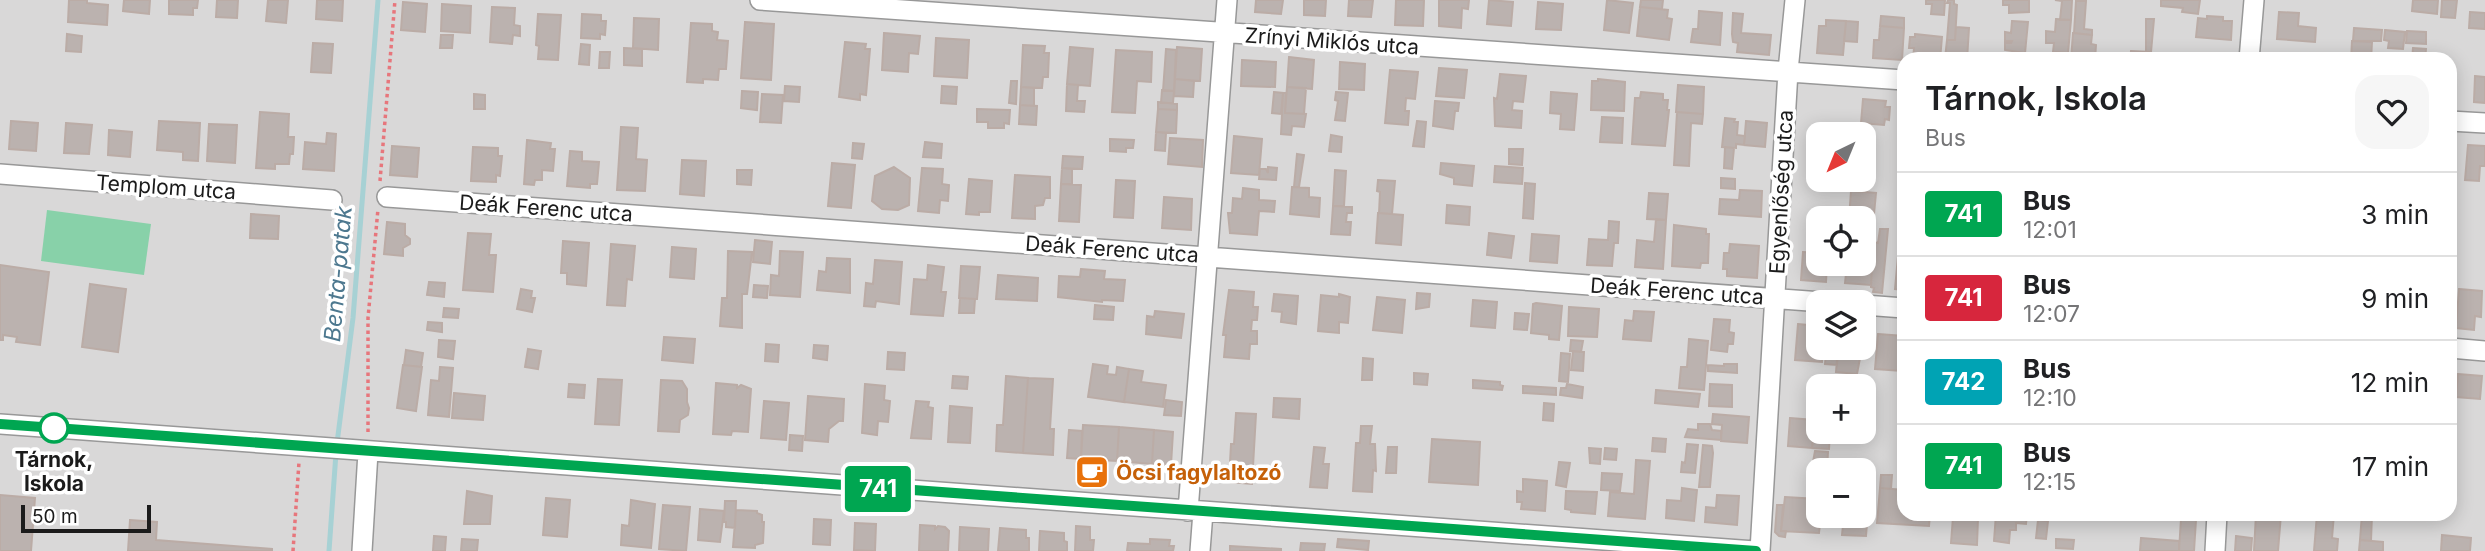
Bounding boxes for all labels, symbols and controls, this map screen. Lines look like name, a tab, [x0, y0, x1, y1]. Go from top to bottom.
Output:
street label: Zrínyi Miklós utca	[1244, 22, 1420, 60]
button: heart	[2355, 75, 2429, 149]
text: Tárnok, Iskola	[1925, 78, 2147, 118]
street label: Egyenlőség utca	[1764, 109, 1798, 275]
north arrow	[1806, 122, 1876, 192]
map controls	[1806, 122, 1876, 528]
text: Bus	[1925, 124, 1966, 152]
street label: Templom utca	[95, 170, 237, 204]
text: Bus	[2023, 185, 2071, 216]
street label: Deák Ferenc utca	[458, 189, 634, 227]
text: 741	[1944, 199, 1983, 228]
text: 3 min	[2361, 199, 2429, 230]
water label: Benta-patak	[318, 205, 358, 343]
button: locate	[1806, 206, 1876, 276]
text: 12:01	[2023, 216, 2077, 244]
street label: Deák Ferenc utca	[1024, 230, 1200, 268]
text: Bus	[2023, 269, 2071, 300]
street label: Deák Ferenc utca	[1589, 272, 1765, 310]
text: 741	[1944, 283, 1983, 312]
text: 9 min	[2361, 283, 2429, 314]
button: layers	[1806, 290, 1876, 360]
text: 12:07	[2023, 300, 2080, 328]
text: Bus	[2023, 353, 2071, 384]
text: 742	[1942, 367, 1985, 396]
text: 12 min	[2351, 367, 2429, 398]
button: +	[1806, 374, 1876, 444]
text: 12:10	[2023, 384, 2077, 412]
marker: Tárnok, Iskola	[39, 413, 69, 443]
text: Bus	[2023, 437, 2071, 468]
place label: Tárnok, Iskola	[15, 447, 93, 496]
text: 741	[1944, 451, 1983, 480]
text: 17 min	[2352, 451, 2429, 482]
cafe icon: Öcsi fagylaltozó	[1073, 453, 1111, 491]
button: −	[1806, 458, 1876, 528]
place label: Öcsi fagylaltozó	[1116, 460, 1281, 485]
line badge: 741	[838, 466, 918, 512]
text: 12:15	[2023, 468, 2076, 496]
text: 741	[859, 474, 897, 503]
scale bar	[21, 502, 150, 534]
text: 50 m	[32, 505, 78, 528]

